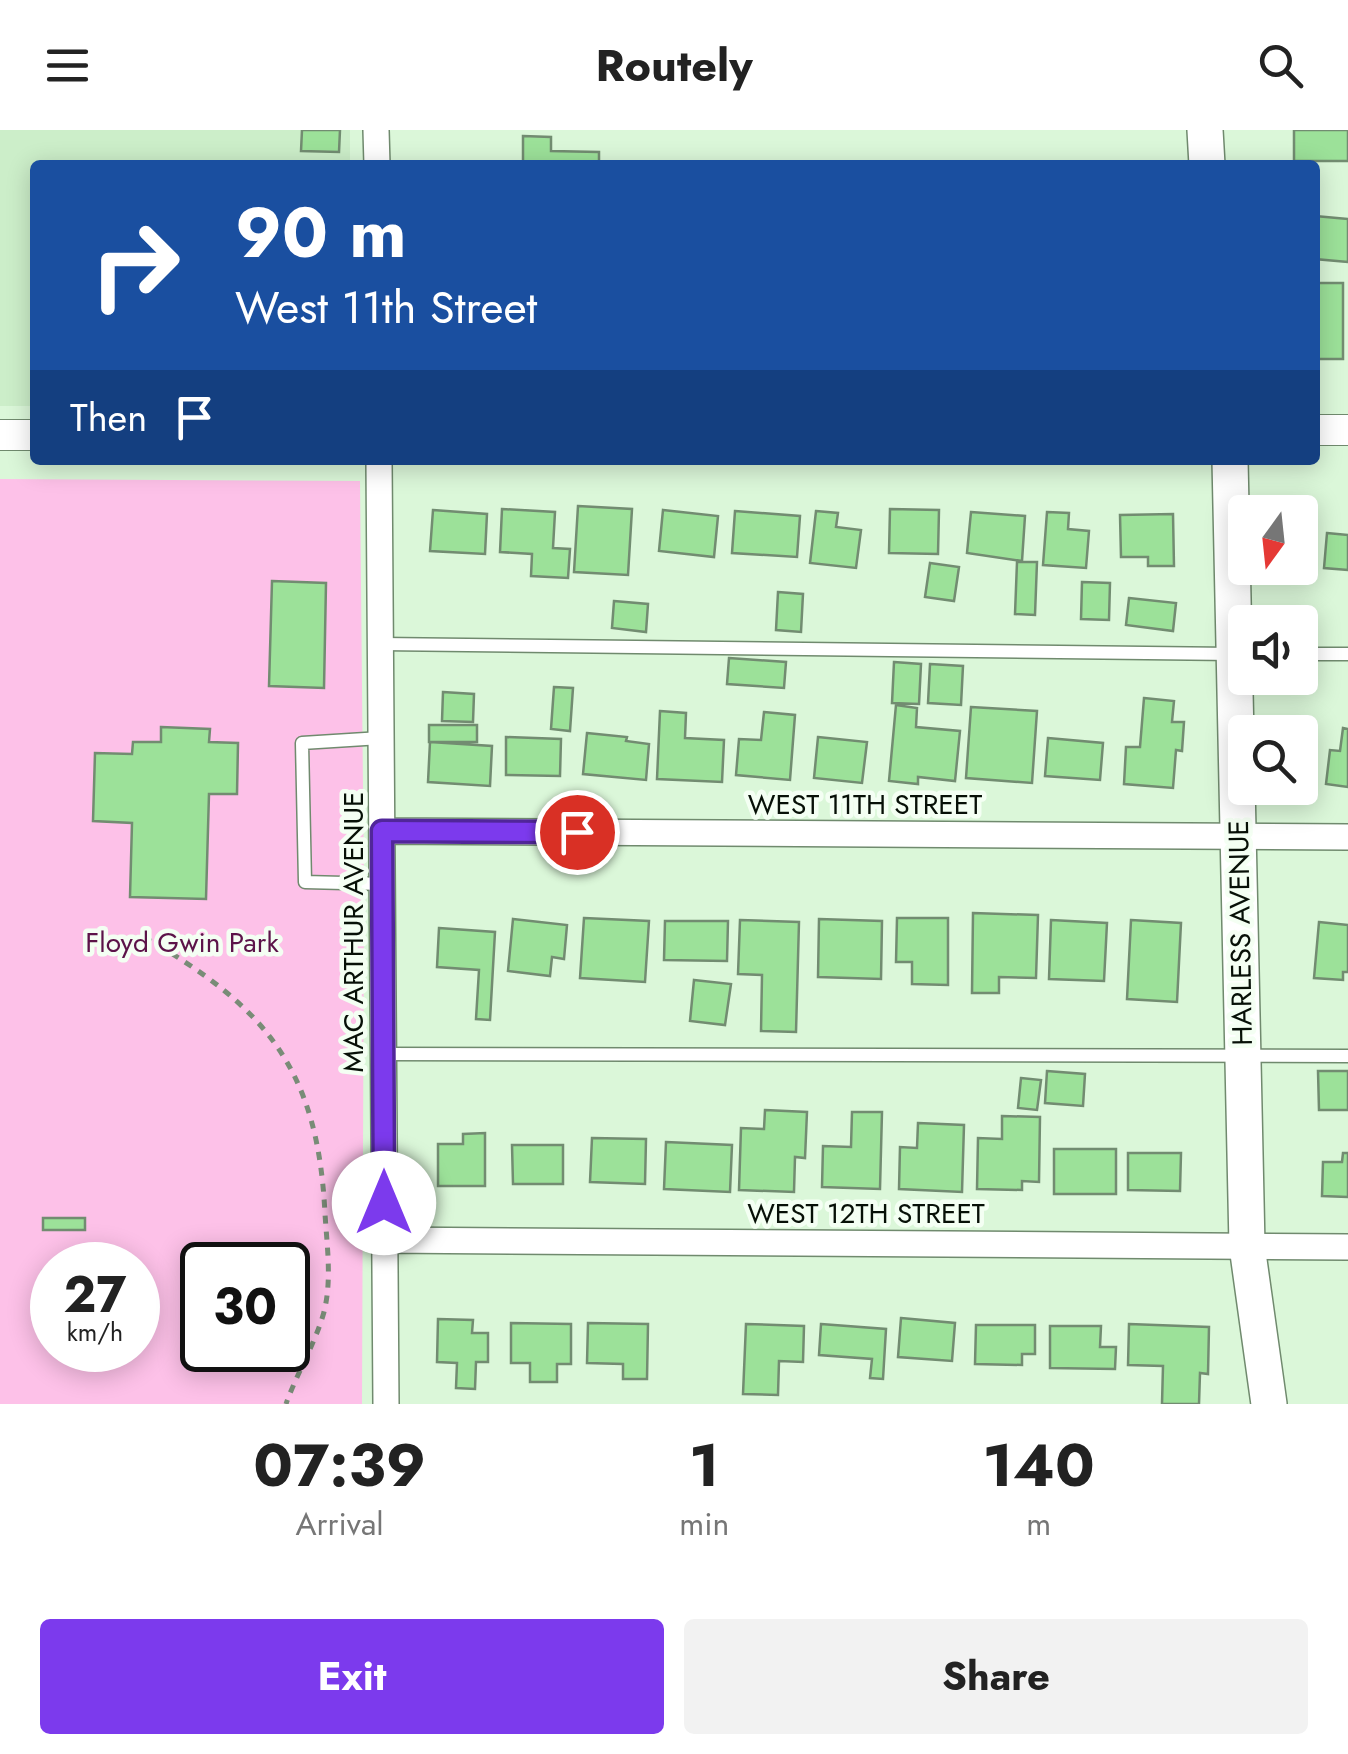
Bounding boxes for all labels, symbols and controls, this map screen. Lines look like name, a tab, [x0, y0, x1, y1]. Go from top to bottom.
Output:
text: Routely	[595, 33, 753, 98]
icon: menu	[40, 38, 95, 93]
icon: search	[1253, 38, 1308, 93]
text: 90 m	[235, 182, 407, 283]
icon: right	[70, 200, 200, 330]
text: West 11th Street	[235, 275, 537, 340]
text: Then	[70, 390, 147, 445]
icon: arrive	[167, 390, 222, 445]
north arrow	[1228, 495, 1318, 585]
map controls	[1228, 495, 1318, 805]
button: sound	[1228, 605, 1318, 695]
button: search	[1228, 715, 1318, 805]
street label: WEST 11TH STREET	[748, 784, 982, 825]
pin	[535, 790, 620, 875]
street label: MAC ARTHUR AVENUE	[333, 792, 374, 1072]
icon: arrive	[550, 805, 605, 860]
street label: HARLESS AVENUE	[1218, 820, 1263, 1046]
park label: Floyd Gwin Park	[85, 922, 279, 963]
position arrow	[332, 1151, 436, 1255]
street label: WEST 12TH STREET	[747, 1193, 985, 1234]
speed limit sign: 30	[180, 1242, 310, 1372]
text: 27	[64, 1258, 126, 1331]
text: km/h	[67, 1314, 123, 1350]
text: 07:39	[253, 1422, 426, 1509]
text: 1	[689, 1422, 720, 1509]
text: 140	[983, 1422, 1095, 1509]
text: Arrival	[295, 1501, 384, 1547]
text: min	[679, 1501, 729, 1547]
text: m	[1026, 1501, 1051, 1547]
button: Exit	[40, 1619, 664, 1734]
button: Share	[684, 1619, 1308, 1734]

